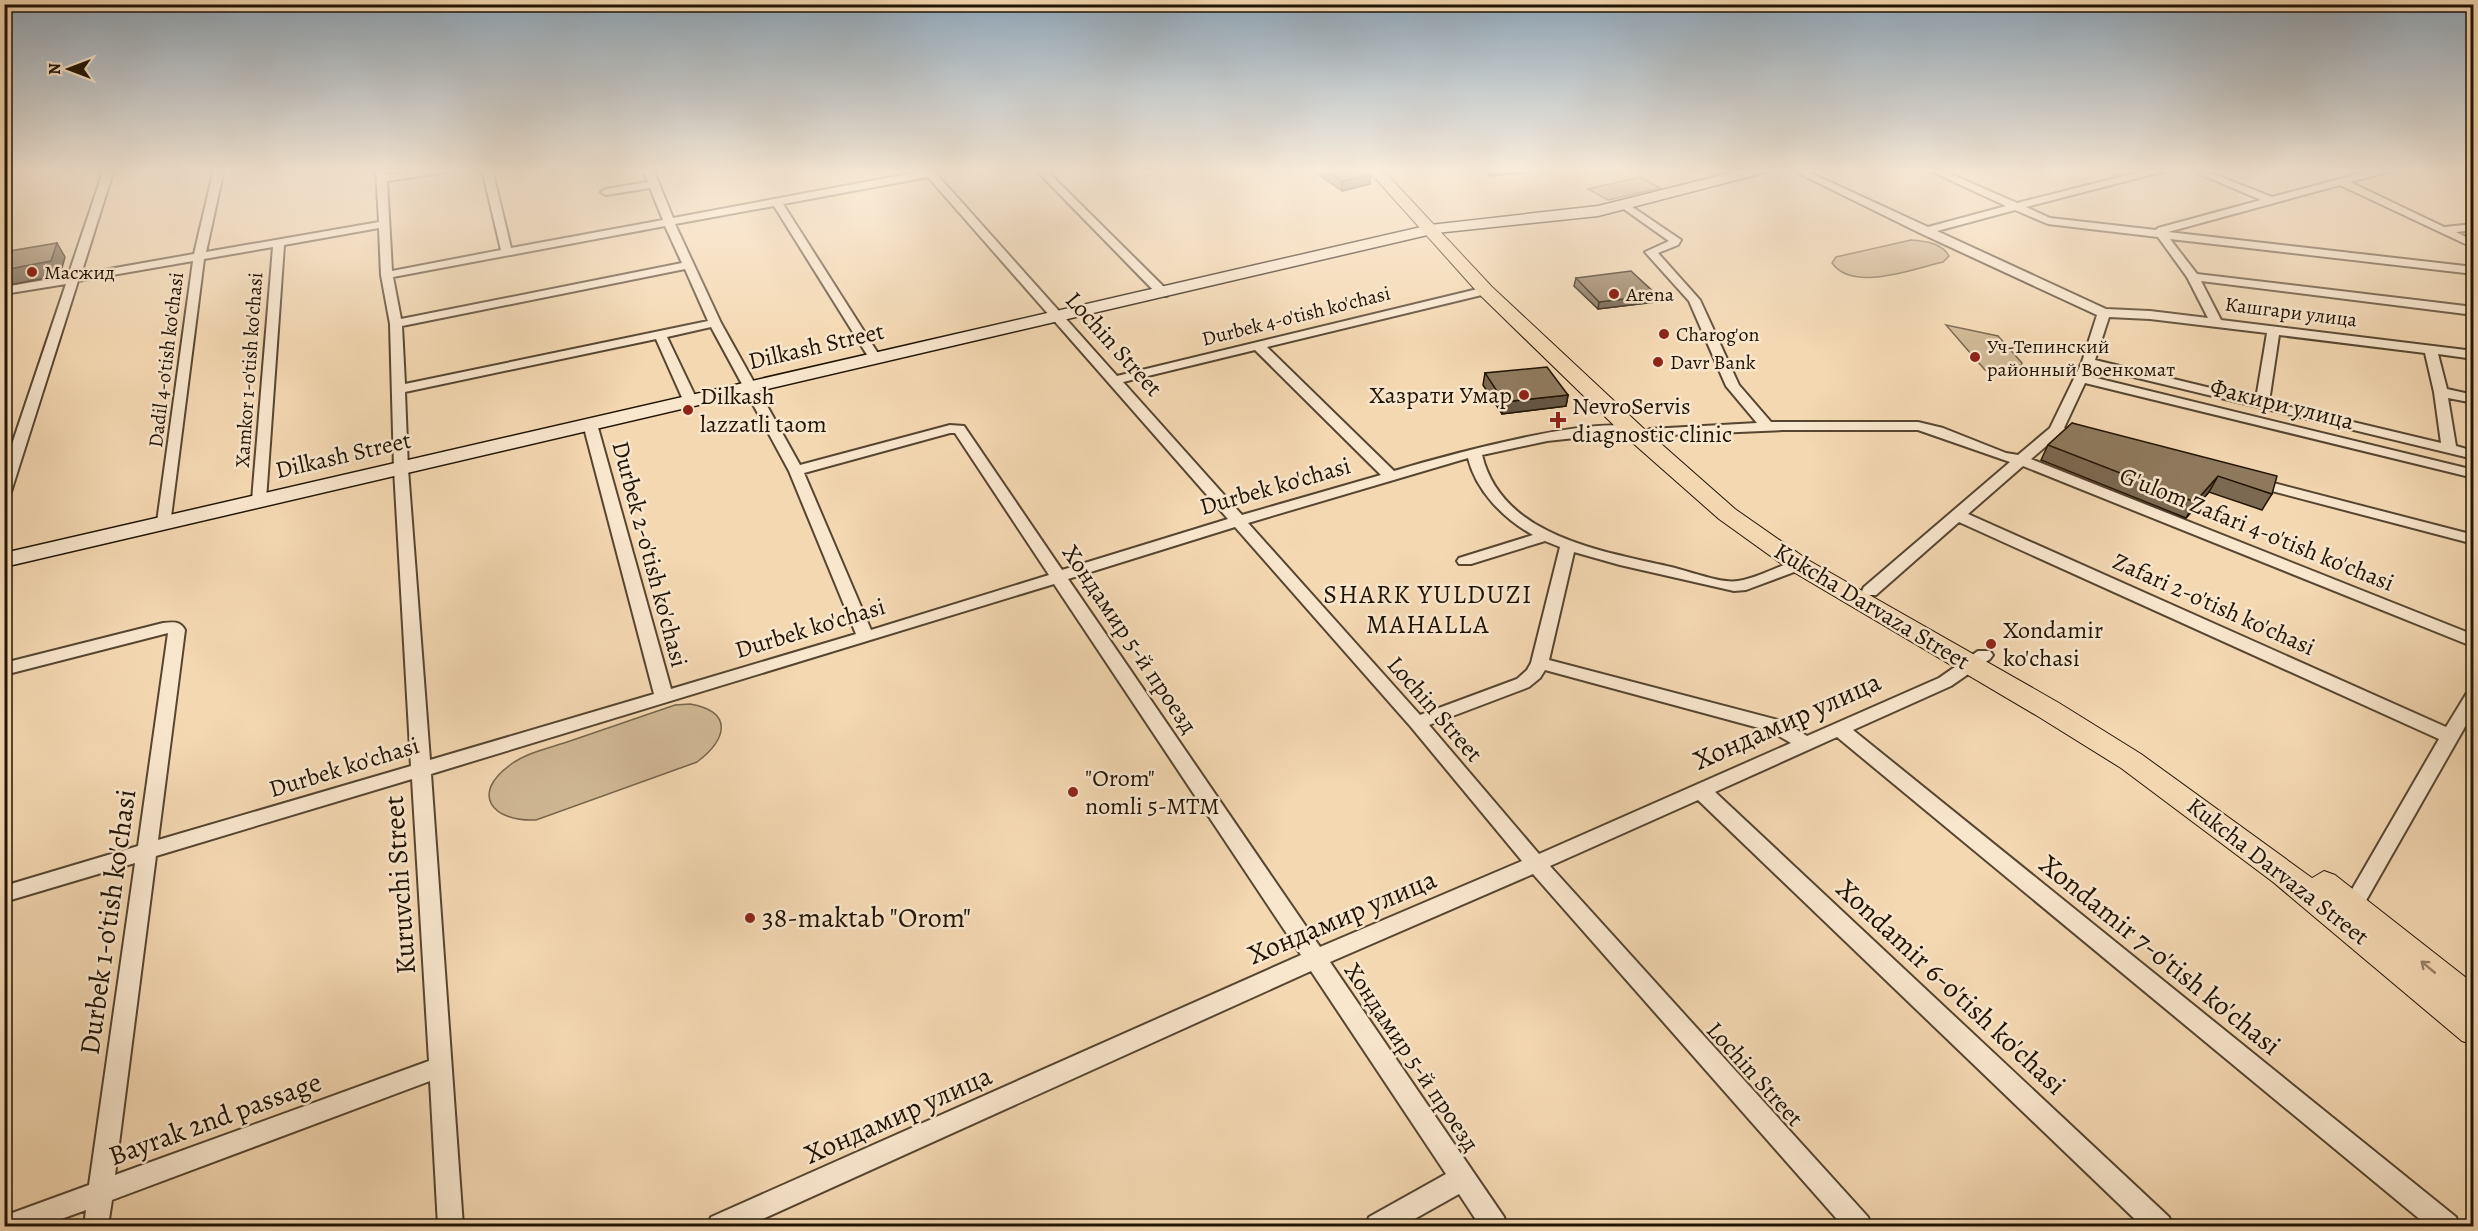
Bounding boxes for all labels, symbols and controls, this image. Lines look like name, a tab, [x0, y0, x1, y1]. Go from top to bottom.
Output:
north arrow	[39, 39, 99, 99]
text: N	[44, 63, 66, 75]
place label: Масжид	[44, 259, 115, 286]
marker: Масжид	[25, 265, 39, 279]
street label: Dadil 4-o'tish ko'chasi	[142, 271, 190, 449]
street label: Xamkor 1-o'tish ko'chasi	[229, 271, 269, 469]
street label: Durbek 4-o'tish ko'chasi	[1199, 280, 1393, 352]
place label: Arena	[1625, 281, 1675, 308]
street label: Lochin Street	[1058, 285, 1170, 403]
marker: Arena	[1607, 287, 1621, 301]
street label: Кашгари улица	[2223, 290, 2359, 334]
street label: Dilkash Street	[745, 315, 887, 377]
place label: Charog'on	[1676, 321, 1759, 348]
marker: Charog'on	[1657, 327, 1671, 341]
place label: Уч-Тепинский районный Военкомат	[1987, 333, 2175, 383]
place label: Davr Bank	[1670, 349, 1756, 376]
marker: Уч-Тепинский районный Военкомат	[1968, 350, 1982, 364]
marker: Davr Bank	[1651, 355, 1665, 369]
street label: Факири улица	[2207, 371, 2357, 437]
place label: Хазрати Умар	[1369, 379, 1512, 411]
place label: Dilkash lazzatli taom	[700, 380, 827, 440]
marker: Хазрати Умар	[1517, 388, 1531, 402]
place label: NevroServis diagnostic clinic	[1572, 390, 1732, 450]
marker: Dilkash lazzatli taom	[681, 403, 695, 417]
marker: NevroServis diagnostic clinic	[1549, 411, 1567, 429]
street label: Dilkash Street	[272, 424, 414, 486]
street label: Durbek 2-o'tish ko'chasi	[604, 438, 696, 670]
street label: Durbek ko'chasi	[1196, 449, 1354, 523]
street label: G'ulom Zafari 4-o'tish ko'chasi	[2115, 459, 2399, 599]
street label: Kukcha Darvaza Street	[1768, 535, 1976, 677]
street label: Хондамир 5-й проезд	[1055, 538, 1205, 740]
street label: Zafari 2-o'tish ko'chasi	[2108, 545, 2320, 663]
district label: SHARK YULDUZI MAHALLA	[1323, 577, 1533, 642]
street label: Durbek ko'chasi	[731, 590, 889, 666]
place label: Xondamir ko'chasi	[2003, 614, 2103, 674]
marker: Xondamir ko'chasi	[1984, 637, 1998, 651]
street label: Lochin Street	[1380, 649, 1490, 769]
street label: Хондамир улица	[1687, 663, 1887, 779]
street label: Durbek ko'chasi	[265, 729, 423, 805]
place label: "Orom" nomli 5-MTM	[1085, 762, 1220, 822]
marker: "Orom" nomli 5-MTM	[1066, 785, 1080, 799]
street label: Durbek 1-o'tish ko'chasi	[71, 787, 145, 1057]
street label: Kukcha Darvaza Street	[2180, 790, 2376, 952]
street label: Kuruvchi Street	[375, 794, 425, 976]
street label: Xondamir 7-o'tish ko'chasi	[2031, 846, 2289, 1064]
street label: Хондамир улица	[1242, 860, 1442, 974]
street label: Xondamir 6-o'tish ko'chasi	[1828, 870, 2074, 1104]
place label: 38-maktab "Orom"	[762, 899, 971, 937]
marker: 38-maktab "Orom"	[743, 911, 757, 925]
street label: Хондамир 5-й проезд	[1337, 956, 1487, 1158]
one-way arrow	[2421, 961, 2437, 974]
street label: Lochin Street	[1699, 1015, 1811, 1133]
street label: Хондамир улица	[798, 1057, 998, 1173]
street label: Bayrak 2nd passage	[103, 1063, 327, 1175]

